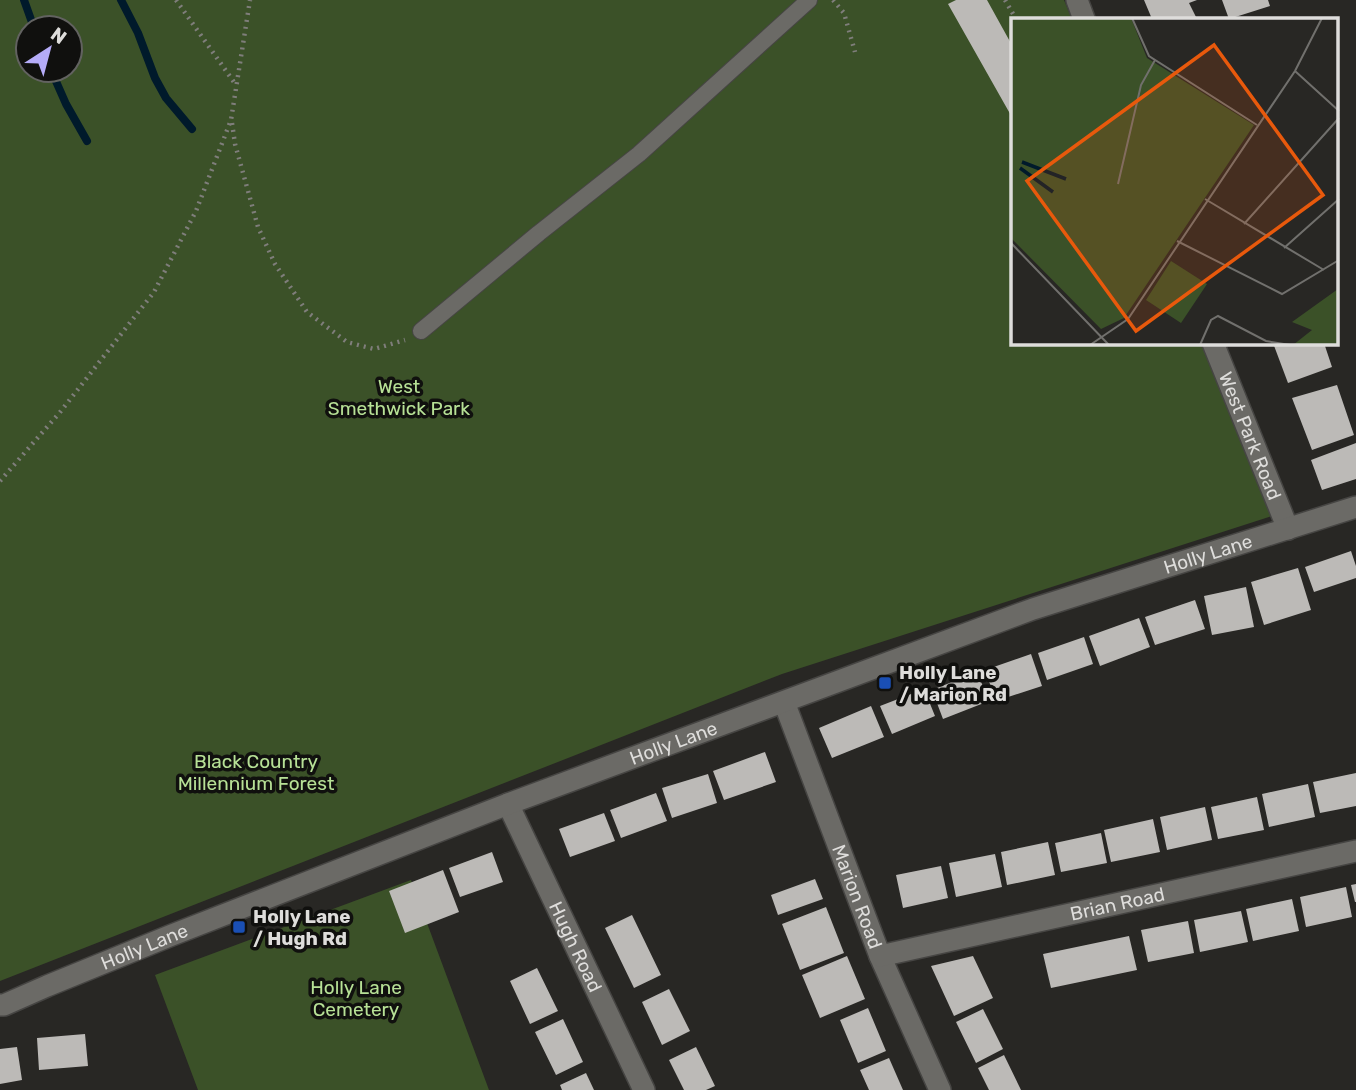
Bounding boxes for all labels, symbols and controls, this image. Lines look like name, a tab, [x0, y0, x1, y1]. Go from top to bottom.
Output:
north arrow	[14, 14, 84, 84]
inset map	[1011, 18, 1338, 345]
text: N	[46, 22, 71, 49]
street label: West Park Road	[1214, 368, 1286, 503]
park label: West Smethwick Park	[328, 375, 470, 420]
street label: Holly Lane	[1161, 529, 1255, 579]
place label: Holly Lane / Marion Rd	[899, 661, 1007, 706]
marker: Holly Lane / Marion Rd	[877, 675, 893, 691]
street label: Holly Lane	[626, 716, 720, 770]
park label: Black Country Millennium Forest	[178, 750, 335, 795]
street label: Marion Road	[827, 841, 887, 952]
street label: Brian Road	[1068, 883, 1167, 926]
street label: Hugh Road	[544, 898, 607, 996]
place label: Holly Lane / Hugh Rd	[253, 905, 351, 950]
street label: Holly Lane	[98, 919, 191, 975]
marker: Holly Lane / Hugh Rd	[231, 919, 247, 935]
park label: Holly Lane Cemetery	[310, 976, 402, 1021]

